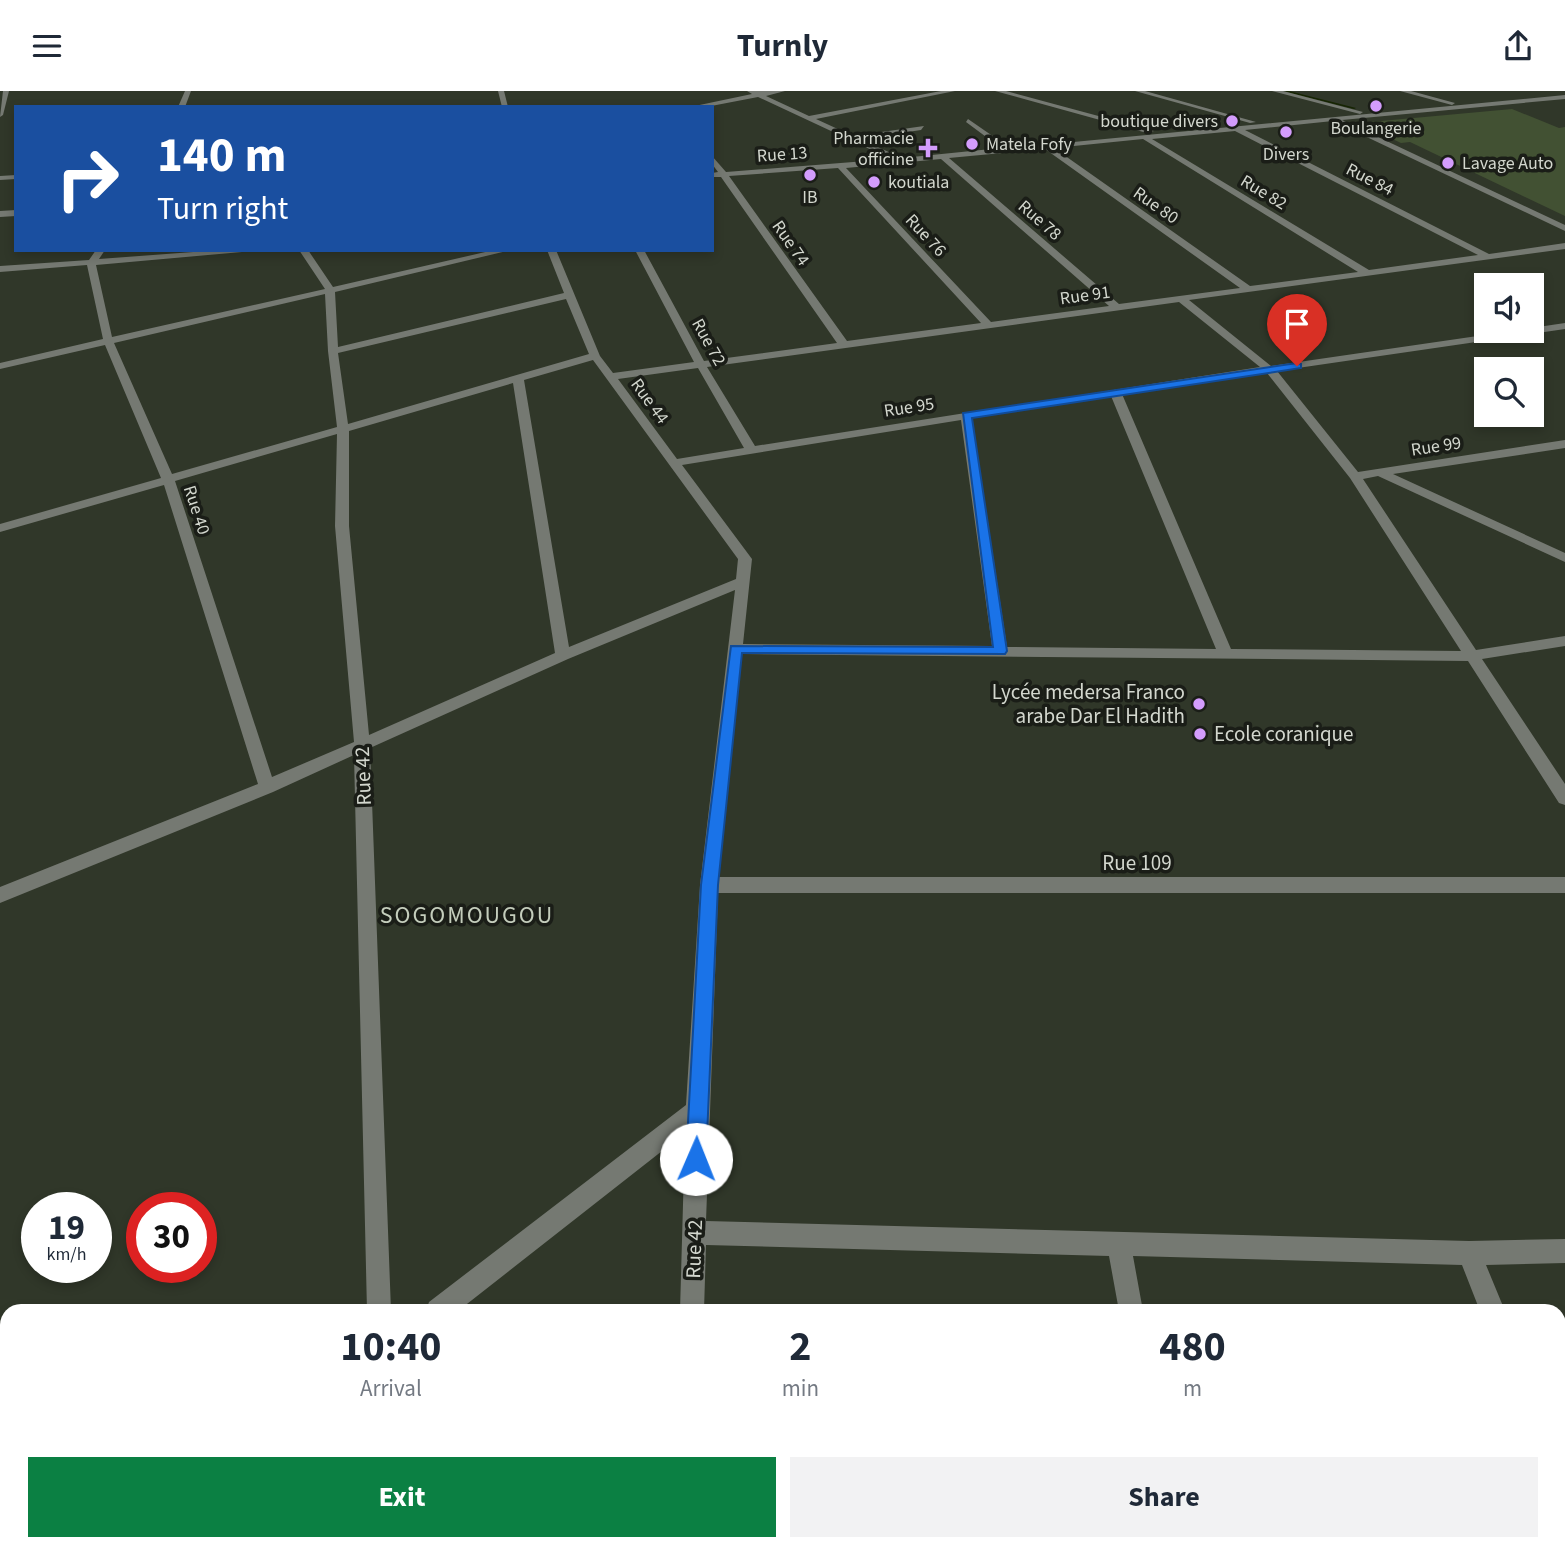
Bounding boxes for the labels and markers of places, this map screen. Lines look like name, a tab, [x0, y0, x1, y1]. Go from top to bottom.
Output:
marker: Boulangerie	[1368, 98, 1384, 114]
place label: boutique divers	[1100, 109, 1218, 134]
marker: boutique divers	[1224, 113, 1240, 129]
place label: Boulangerie	[1331, 116, 1422, 141]
marker: Divers	[1278, 124, 1294, 140]
place label: Pharmacie officine	[833, 126, 914, 172]
place label: Matela Fofy	[986, 132, 1073, 157]
marker: Matela Fofy	[964, 136, 980, 152]
marker: Pharmacie officine	[920, 140, 936, 156]
place label: Divers	[1263, 142, 1309, 167]
place label: Lavage Auto	[1462, 151, 1553, 176]
marker: Lavage Auto	[1440, 155, 1456, 171]
marker: IB	[802, 167, 818, 183]
place label: koutiala	[888, 170, 949, 195]
marker: koutiala	[866, 174, 882, 190]
place label: IB	[802, 185, 818, 210]
pin	[1267, 294, 1327, 366]
place label: Lycée medersa Franco arabe Dar El Hadith	[992, 677, 1185, 731]
marker: Lycée medersa Franco arabe Dar El Hadith	[1191, 696, 1207, 712]
place label: Ecole coranique	[1214, 719, 1353, 749]
marker: Ecole coranique	[1192, 726, 1208, 742]

